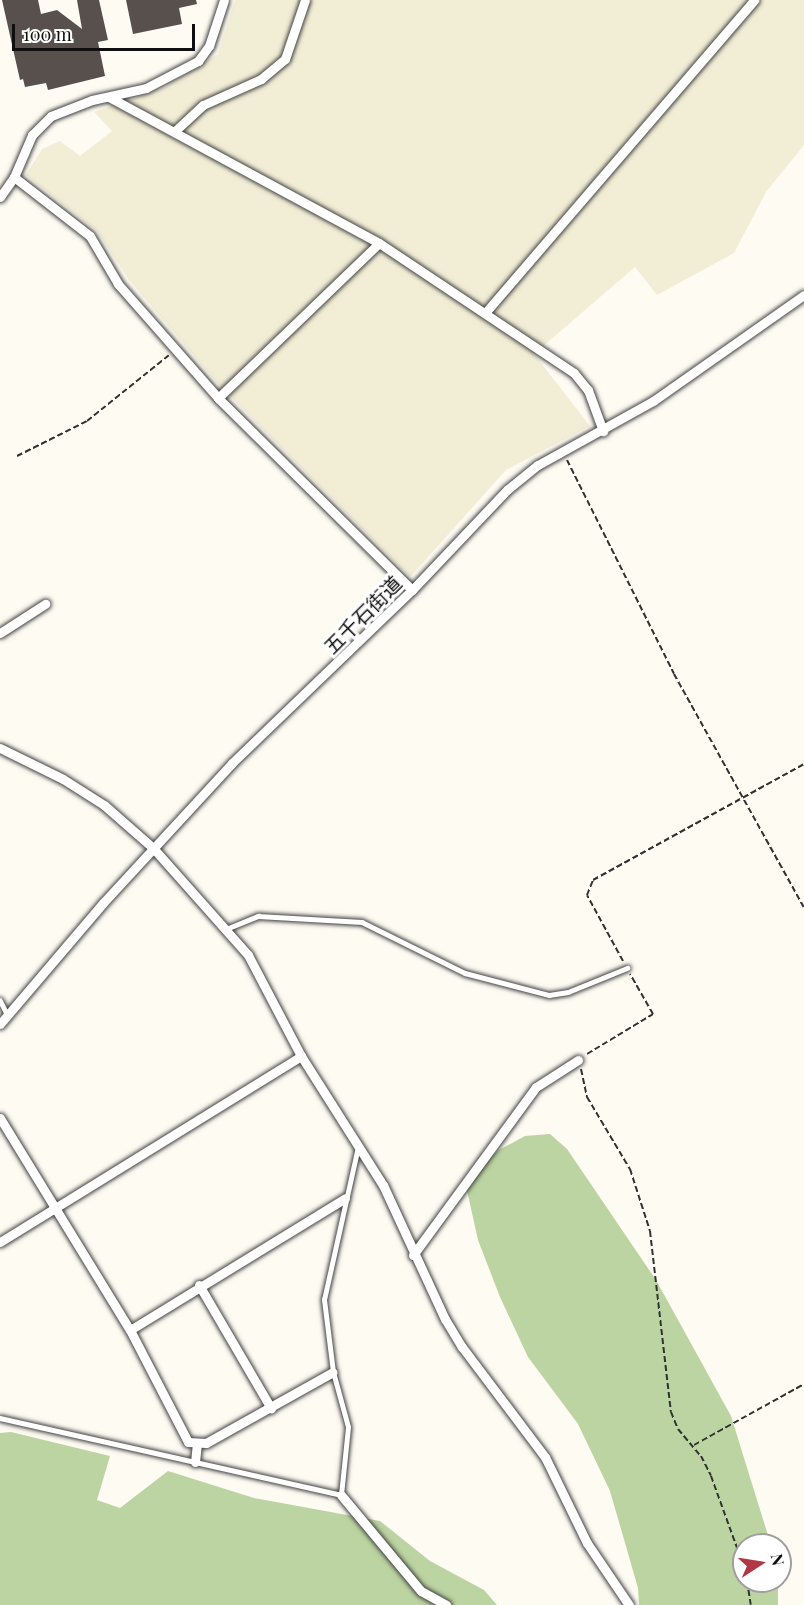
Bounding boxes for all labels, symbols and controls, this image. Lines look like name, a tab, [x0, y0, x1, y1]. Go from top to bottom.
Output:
scale bar	[15, 12, 198, 50]
text: 100 m	[23, 22, 72, 46]
street label: 五千石街道	[318, 570, 406, 658]
north arrow	[732, 1533, 792, 1593]
text: N	[767, 1552, 790, 1567]

